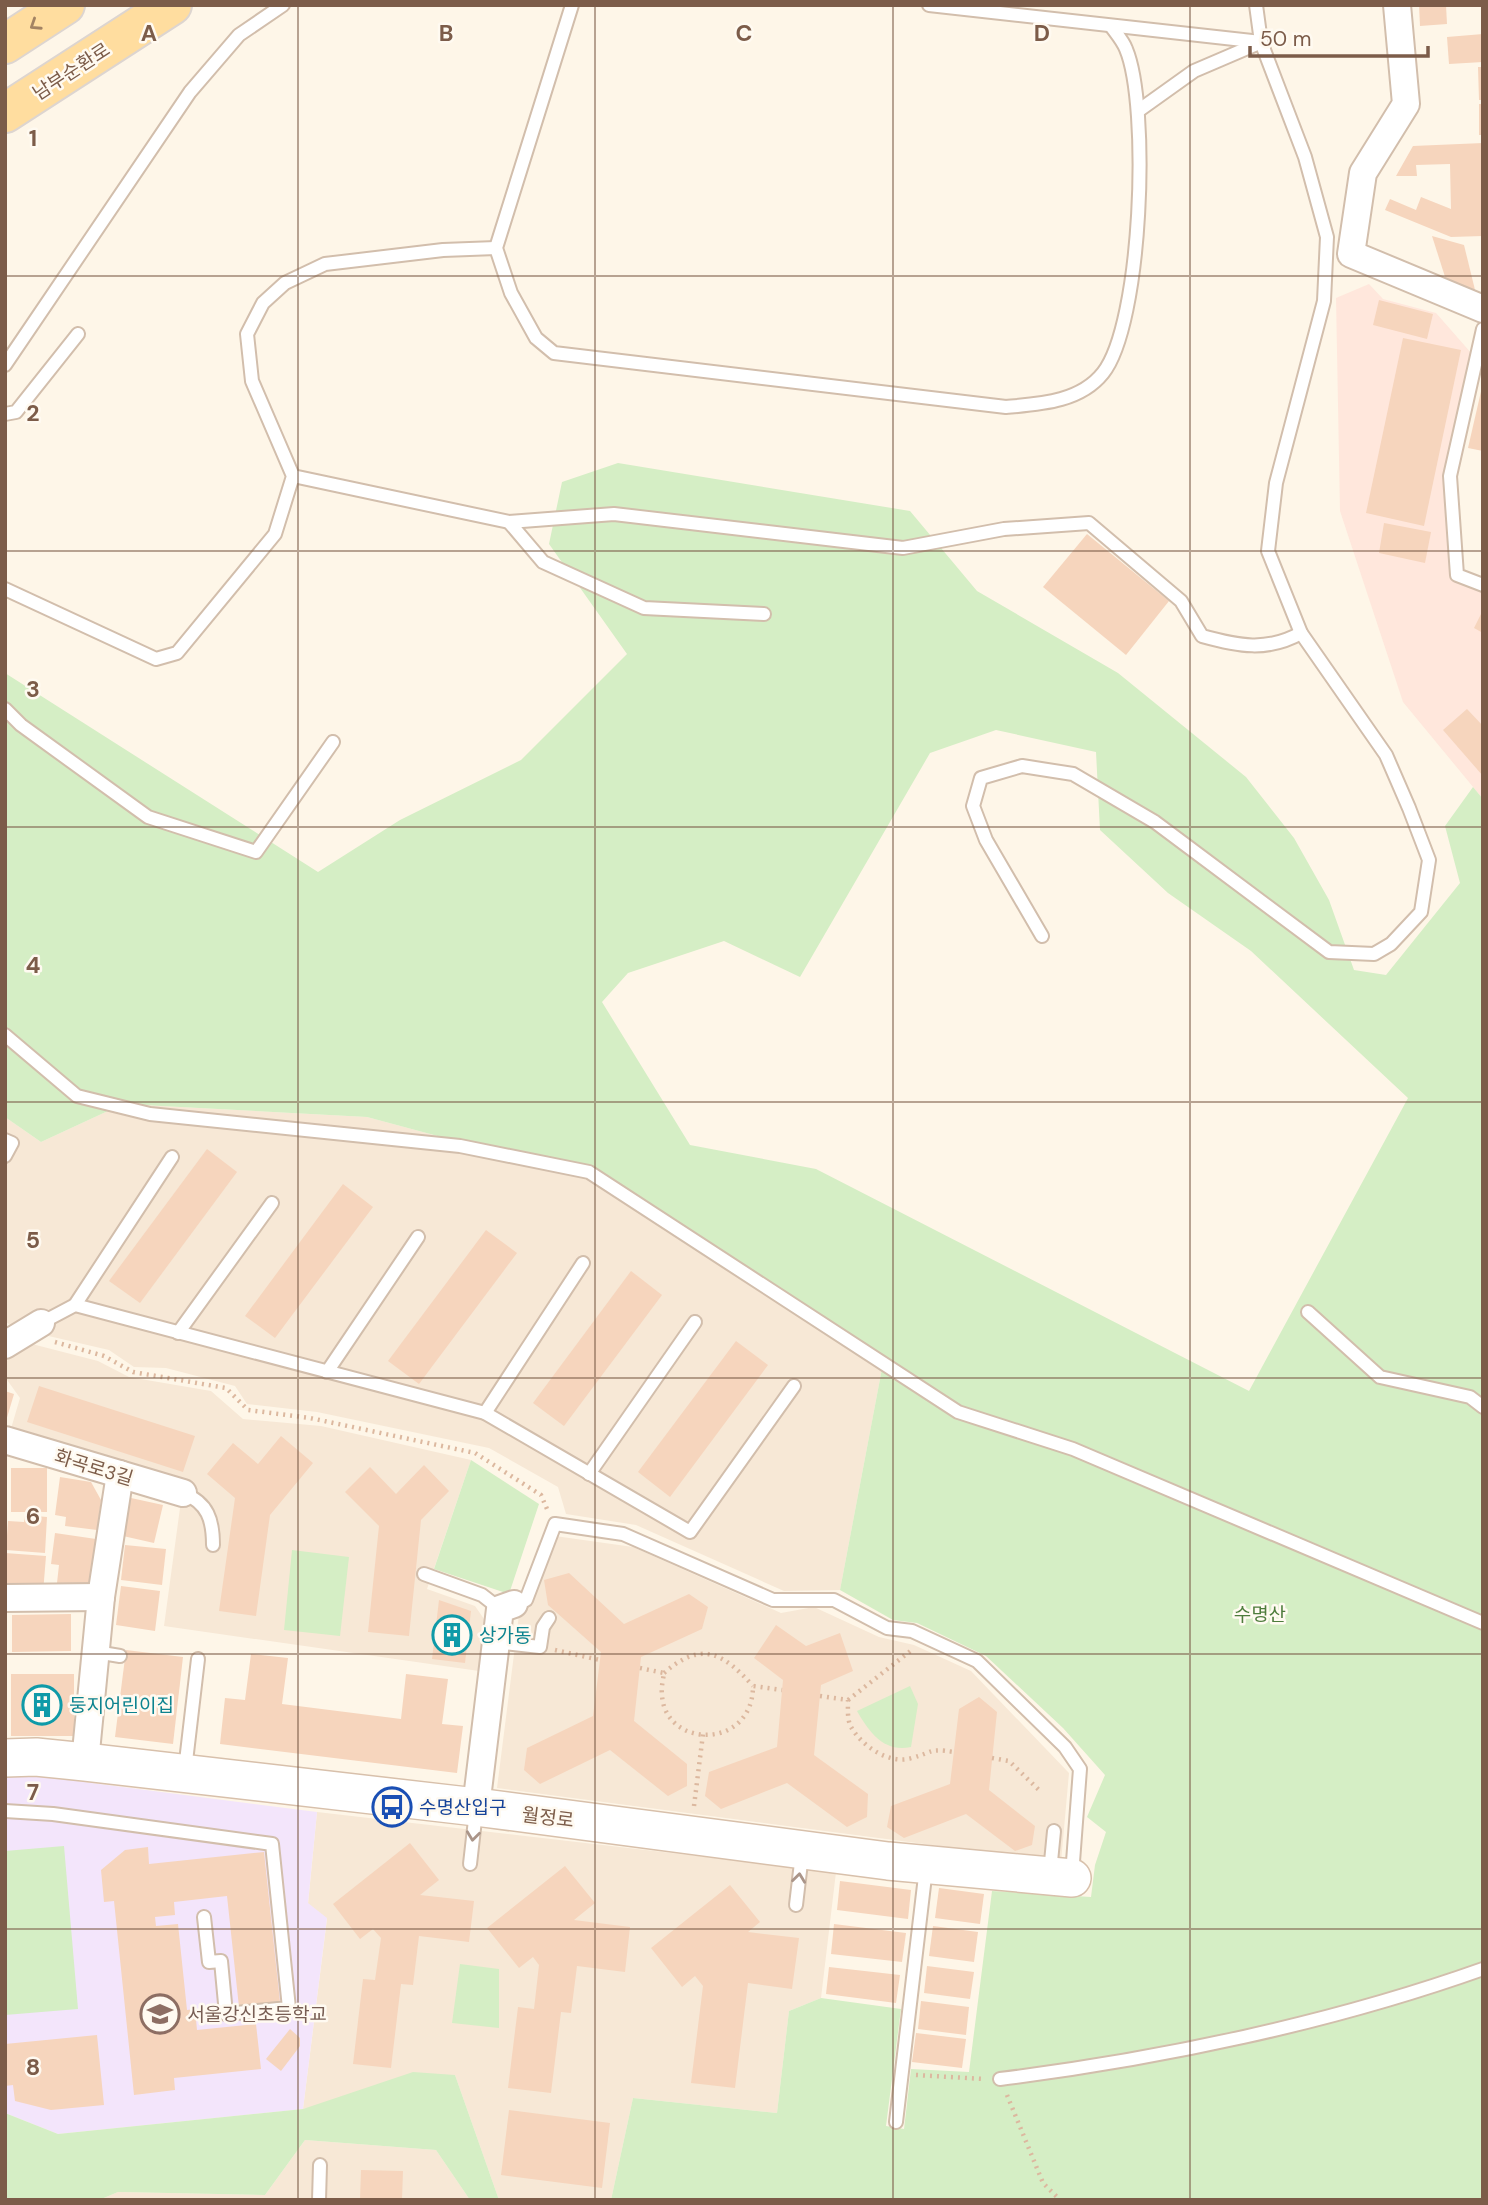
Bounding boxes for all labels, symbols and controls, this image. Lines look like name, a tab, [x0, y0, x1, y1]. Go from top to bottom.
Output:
scale bar	[1250, 14, 1428, 58]
one-way arrow	[30, 16, 43, 29]
text: A	[141, 18, 157, 48]
text: B	[439, 18, 453, 48]
text: C	[736, 18, 752, 48]
text: D	[1034, 18, 1050, 48]
text: 50 m	[1260, 25, 1311, 53]
street label: 남부순환로	[28, 37, 115, 106]
text: 1	[29, 123, 37, 153]
text: 2	[26, 398, 40, 428]
text: 3	[26, 674, 40, 704]
text: 4	[26, 950, 41, 980]
text: 5	[26, 1225, 40, 1255]
street label: 화곡로3길	[51, 1444, 136, 1491]
text: 6	[26, 1501, 40, 1531]
park label: 수명산	[1234, 1602, 1286, 1627]
building icon: 상가동	[431, 1614, 473, 1656]
place label: 상가동	[479, 1623, 531, 1648]
building icon: 둥지어린이집	[21, 1684, 63, 1726]
place label: 둥지어린이집	[69, 1693, 174, 1718]
text: 7	[27, 1777, 39, 1807]
bus stop icon: 수명산입구	[371, 1786, 413, 1828]
place label: 수명산입구	[419, 1795, 506, 1820]
street label: 월정로	[520, 1802, 575, 1833]
one-way arrow	[465, 1830, 480, 1842]
one-way arrow	[791, 1872, 806, 1883]
school or university icon: 서울강신초등학교	[139, 1993, 181, 2035]
place label: 서울강신초등학교	[187, 2002, 327, 2027]
text: 8	[26, 2052, 40, 2082]

